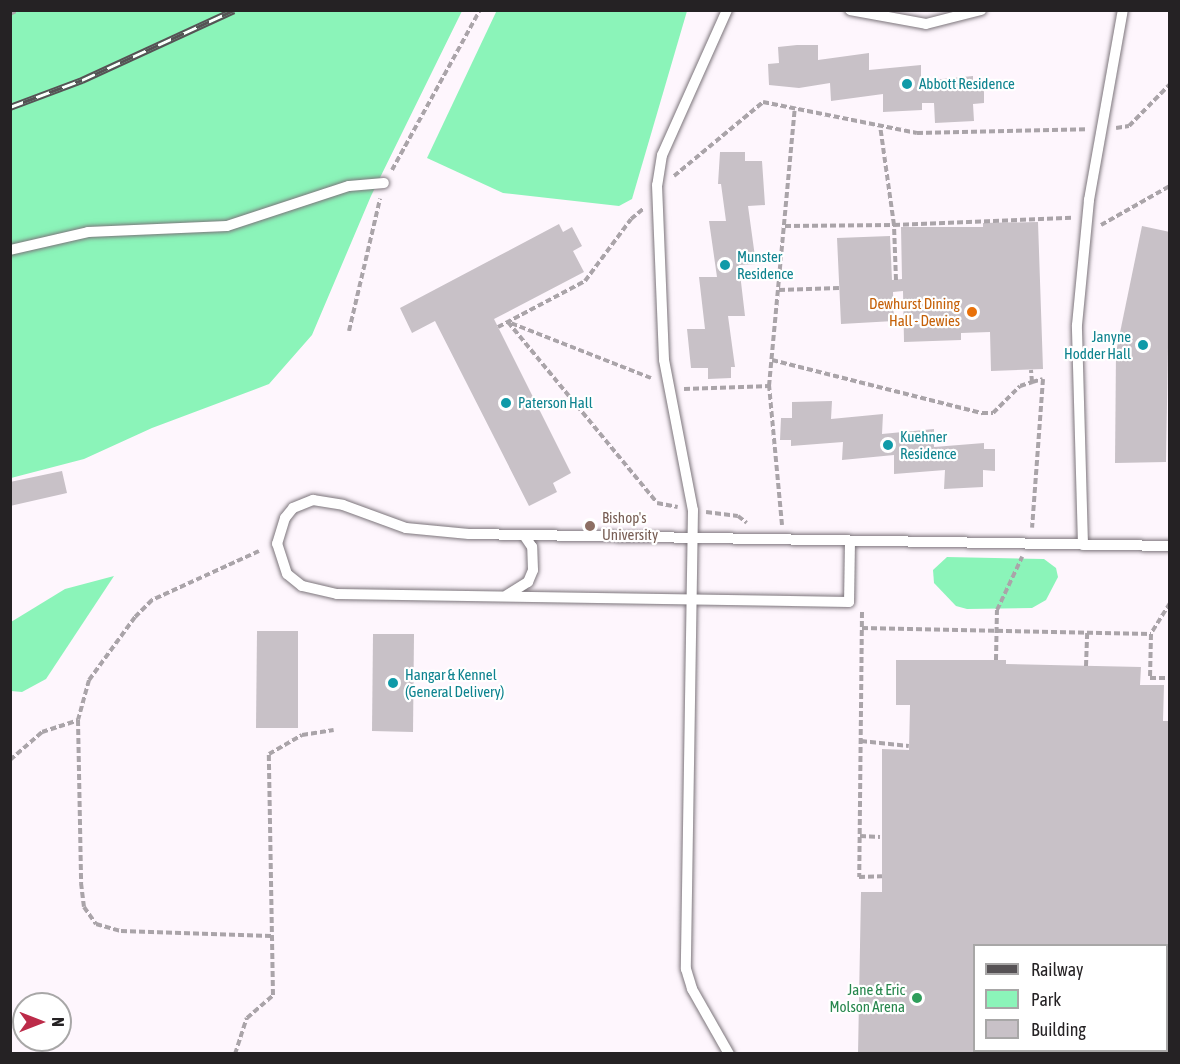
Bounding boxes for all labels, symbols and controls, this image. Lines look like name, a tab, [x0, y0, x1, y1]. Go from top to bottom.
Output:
place label: Abbott Residence	[919, 75, 1015, 93]
marker: Abbott Residence	[900, 77, 914, 91]
place label: Munster Residence	[737, 247, 794, 282]
marker: Munster Residence	[718, 258, 732, 272]
place label: Dewhurst Dining Hall - Dewies	[869, 294, 960, 329]
marker: Dewhurst Dining Hall - Dewies	[965, 305, 979, 319]
place label: Janyne Hodder Hall	[1064, 327, 1131, 362]
marker: Janyne Hodder Hall	[1136, 338, 1150, 352]
place label: Paterson Hall	[518, 394, 593, 412]
marker: Paterson Hall	[499, 396, 513, 410]
place label: Kuehner Residence	[900, 427, 957, 462]
marker: Kuehner Residence	[881, 438, 895, 452]
place label: Bishop's University	[602, 508, 658, 543]
marker: Bishop's University	[583, 519, 597, 533]
place label: Hangar & Kennel (General Delivery)	[405, 665, 504, 700]
marker: Hangar & Kennel (General Delivery)	[386, 676, 400, 690]
legend	[973, 944, 1168, 1052]
text: Railway	[1031, 959, 1083, 980]
place label: Jane & Eric Molson Arena	[829, 980, 905, 1015]
text: Park	[1031, 989, 1061, 1010]
marker: Jane & Eric Molson Arena	[910, 991, 924, 1005]
north arrow	[12, 992, 72, 1052]
text: N	[49, 1017, 67, 1027]
text: Building	[1031, 1019, 1086, 1040]

